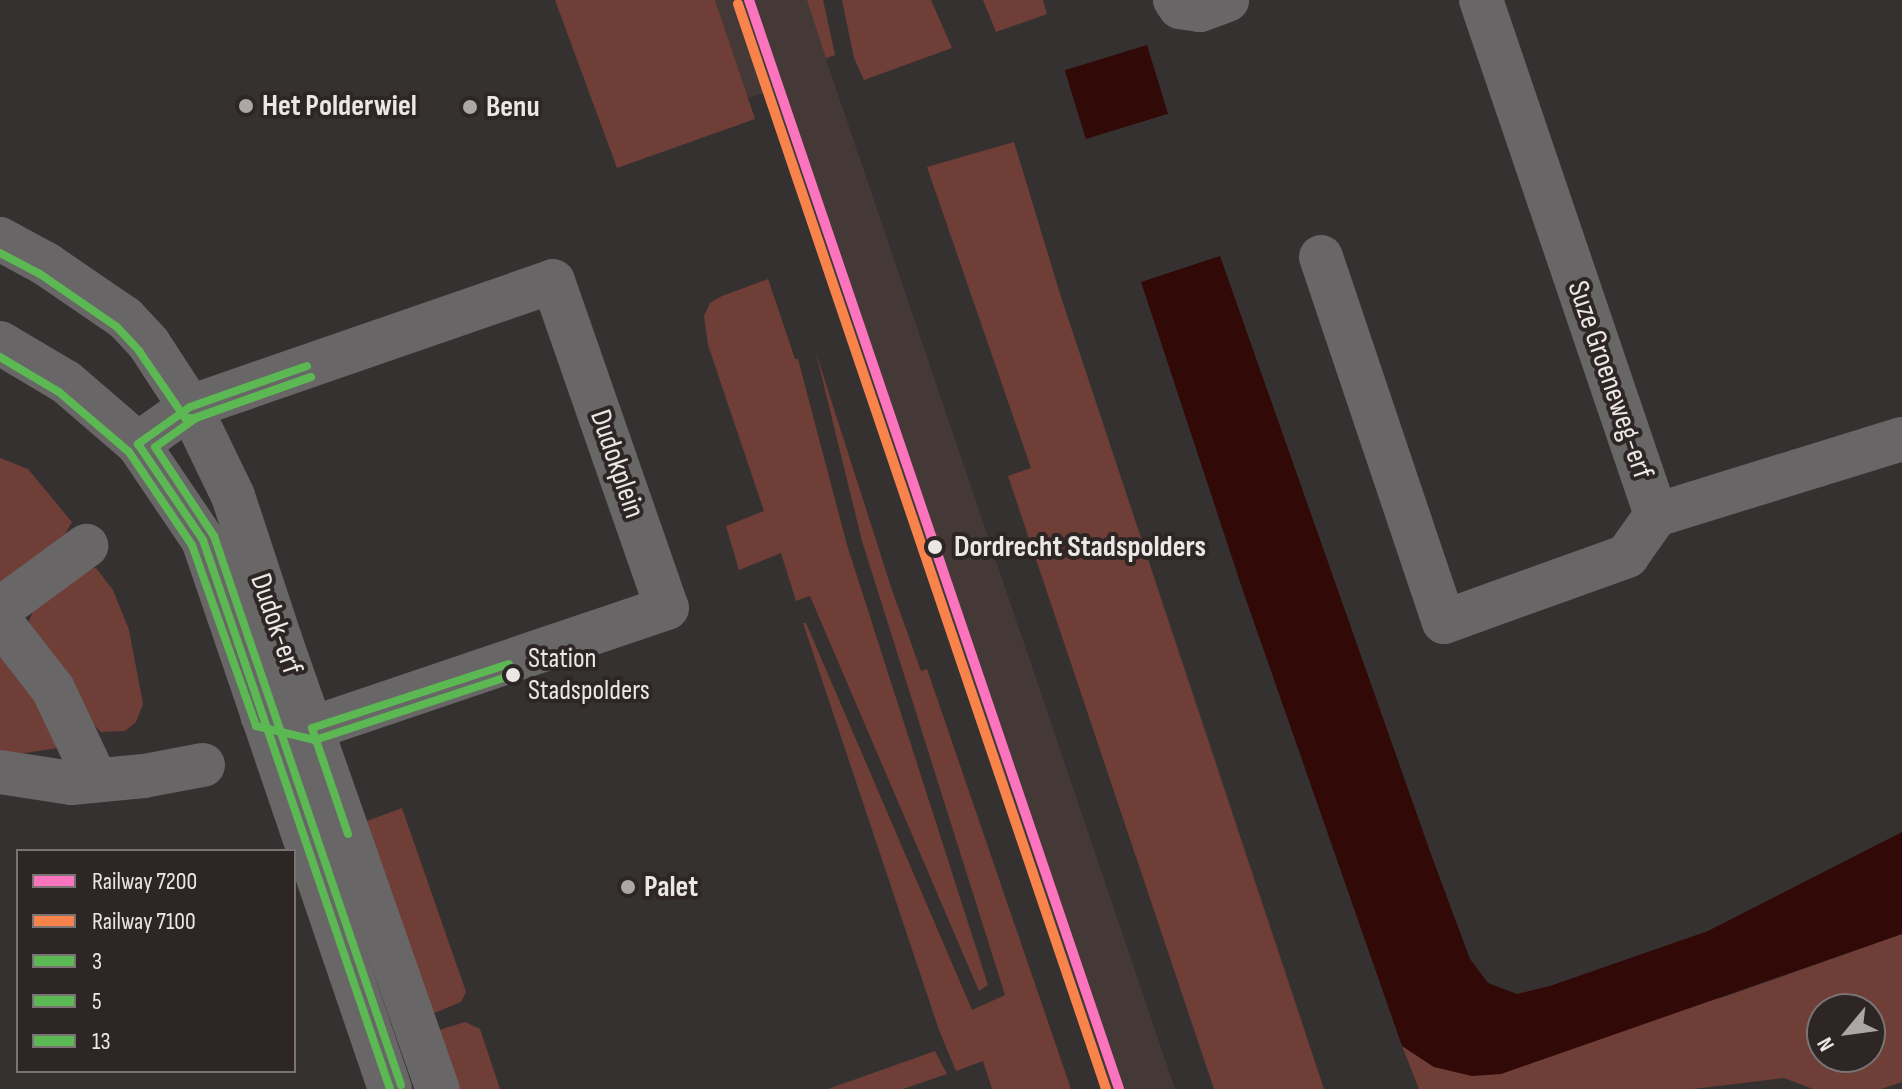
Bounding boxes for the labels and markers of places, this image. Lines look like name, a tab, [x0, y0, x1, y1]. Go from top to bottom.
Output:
place label: Het Polderwiel	[262, 88, 417, 124]
place label: Benu	[486, 89, 540, 125]
marker: Het Polderwiel	[237, 97, 255, 115]
marker: Benu	[461, 98, 479, 116]
place label: Dordrecht Stadspolders	[954, 529, 1206, 565]
marker: Dordrecht Stadspolders	[923, 535, 947, 559]
place label: Station Stadspolders	[528, 642, 650, 708]
marker: Station Stadspolders	[505, 667, 521, 683]
place label: Palet	[644, 869, 698, 905]
marker: Palet	[619, 878, 637, 896]

